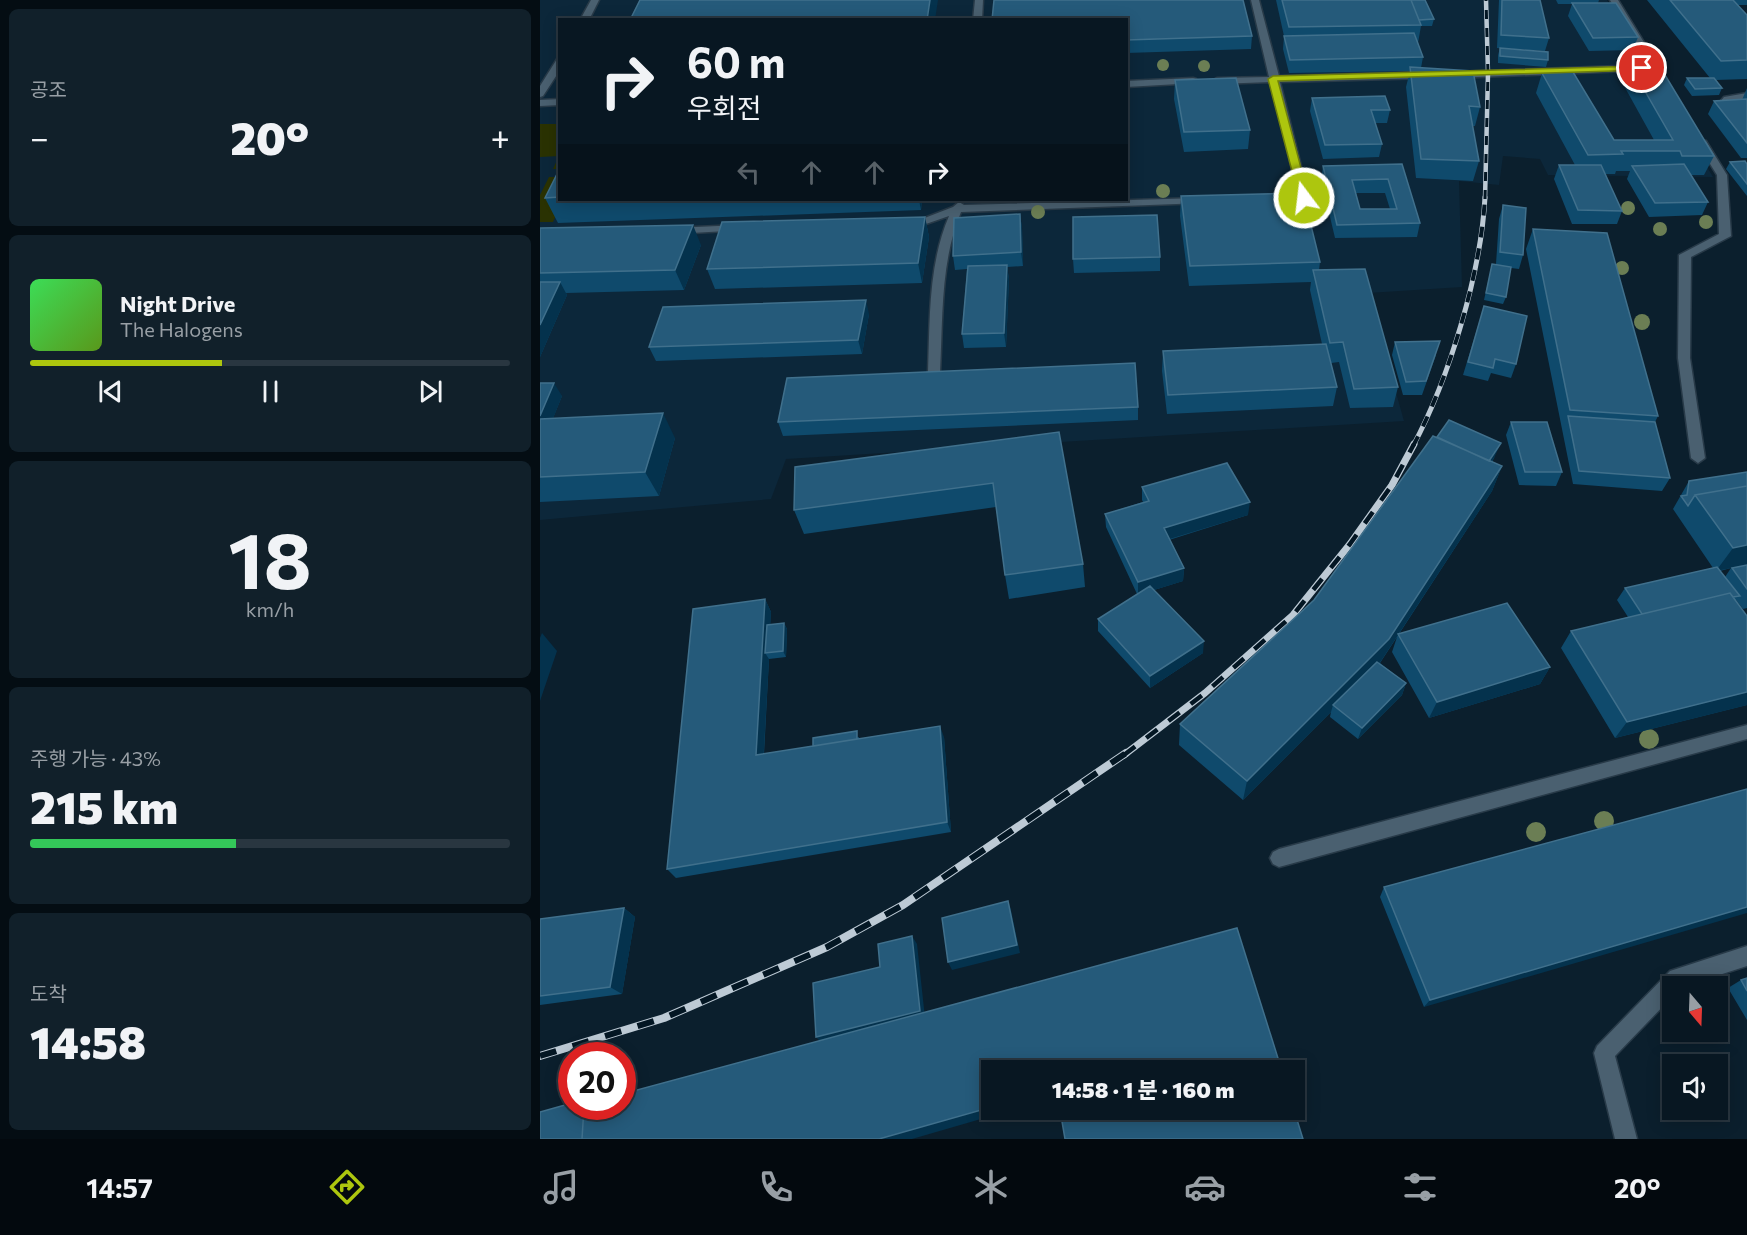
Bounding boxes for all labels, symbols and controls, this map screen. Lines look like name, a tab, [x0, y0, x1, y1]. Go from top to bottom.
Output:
text: 60 m	[687, 35, 786, 87]
icon: right	[588, 42, 666, 120]
pin	[1616, 42, 1667, 93]
icon: arrive	[1625, 51, 1658, 84]
text: 공조	[30, 77, 67, 101]
text: 우회전	[687, 91, 762, 124]
text: 20°	[230, 109, 309, 164]
text: −	[30, 116, 49, 157]
text: +	[491, 116, 510, 157]
icon: left	[732, 156, 765, 189]
icon: ahead	[795, 156, 828, 189]
icon: ahead	[858, 156, 891, 189]
icon: right	[921, 156, 954, 189]
position arrow	[1272, 166, 1336, 230]
text: Night Drive	[120, 290, 235, 317]
text: The Halogens	[120, 317, 243, 341]
icon: previous	[94, 375, 127, 408]
icon: pause	[254, 375, 287, 408]
icon: next	[414, 375, 447, 408]
text: 18	[228, 510, 312, 605]
text: km/h	[246, 597, 294, 621]
text: 주행 가능 · 43%	[30, 746, 161, 770]
text: 215 km	[30, 778, 178, 833]
north arrow	[1662, 976, 1728, 1042]
map controls	[1662, 976, 1728, 1120]
text: 도착	[30, 981, 67, 1005]
text: 14:58	[30, 1013, 146, 1068]
speed limit sign: 20	[558, 1042, 636, 1120]
button: sound	[1662, 1054, 1728, 1120]
text: 14:58 · 1 분 · 160 m	[1052, 1076, 1234, 1103]
icon: directions	[326, 1166, 368, 1208]
icon: music	[540, 1166, 582, 1208]
icon: phone	[755, 1166, 797, 1208]
icon: climate	[970, 1166, 1012, 1208]
icon: car	[1184, 1166, 1226, 1208]
icon: filters	[1399, 1166, 1441, 1208]
text: 14:57	[86, 1171, 153, 1204]
text: 20°	[1614, 1171, 1661, 1204]

